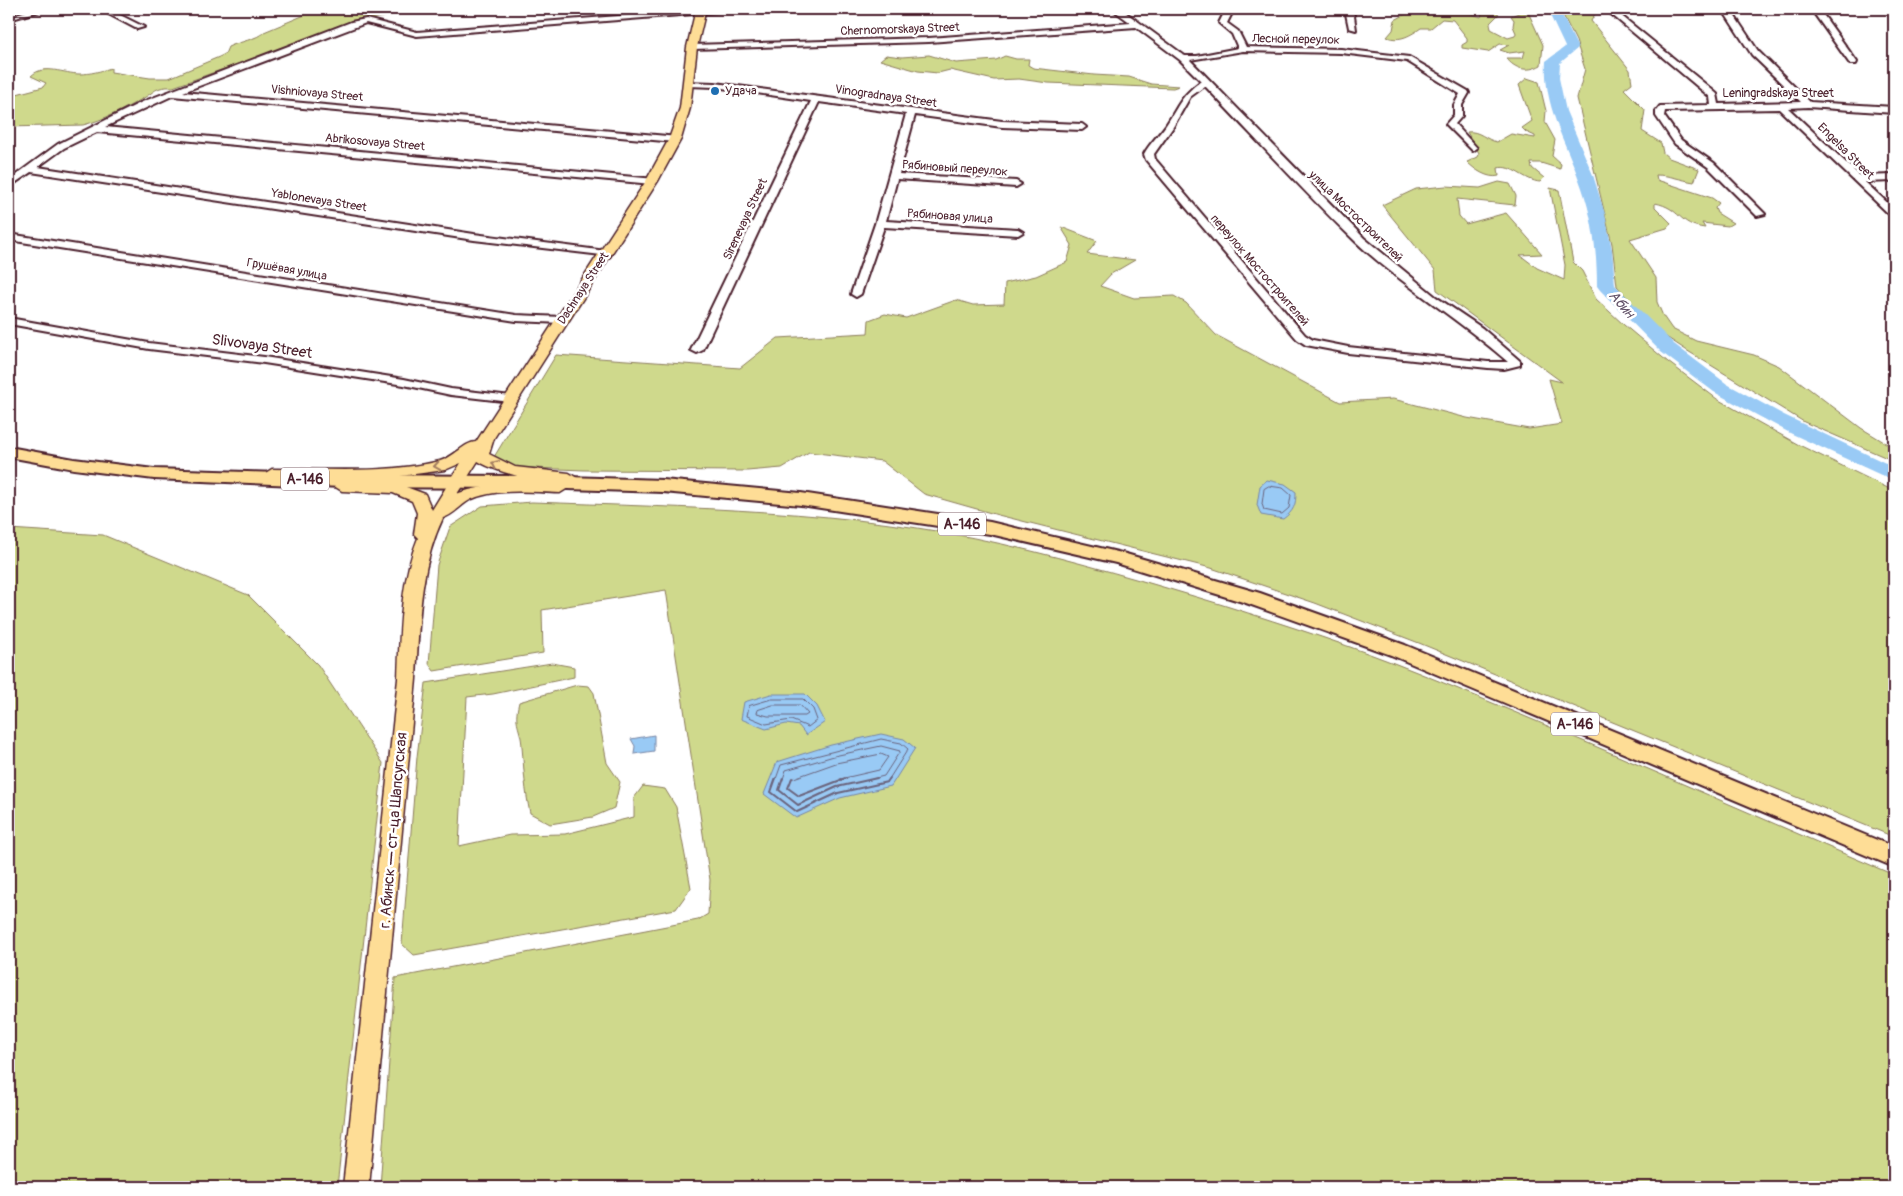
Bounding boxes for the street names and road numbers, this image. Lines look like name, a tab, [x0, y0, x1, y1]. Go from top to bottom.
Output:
street label: Chernomorskaya Street	[840, 20, 960, 39]
street label: Лесной переулок	[1251, 31, 1340, 48]
street label: Vishniovaya Street	[270, 82, 364, 105]
street label: Vinogradnaya Street	[834, 82, 938, 111]
street label: Leningradskaya Street	[1722, 86, 1834, 101]
street label: Engelsa Street	[1814, 120, 1877, 183]
street label: Abrikosovaya Street	[324, 131, 426, 154]
street label: Рябиновый переулок	[902, 157, 1008, 180]
street label: улица Мостостроителей	[1305, 167, 1406, 265]
street label: Sirenevaya Street	[720, 176, 771, 262]
street label: Yablonevaya Street	[269, 185, 368, 215]
street label: Рябиновая улица	[907, 206, 994, 227]
street label: переулок Мостостроителей	[1207, 211, 1312, 329]
street label: Dachnaya Street	[555, 249, 612, 327]
street label: Грушёвая улица	[246, 255, 329, 284]
street label: Slivovaya Street	[210, 330, 314, 363]
road number: А-146	[281, 468, 329, 490]
road number: А-146	[938, 512, 986, 536]
road number: А-146	[1551, 712, 1599, 736]
street label: г. Абинск — ст-ца Шапсугская	[375, 732, 412, 929]

